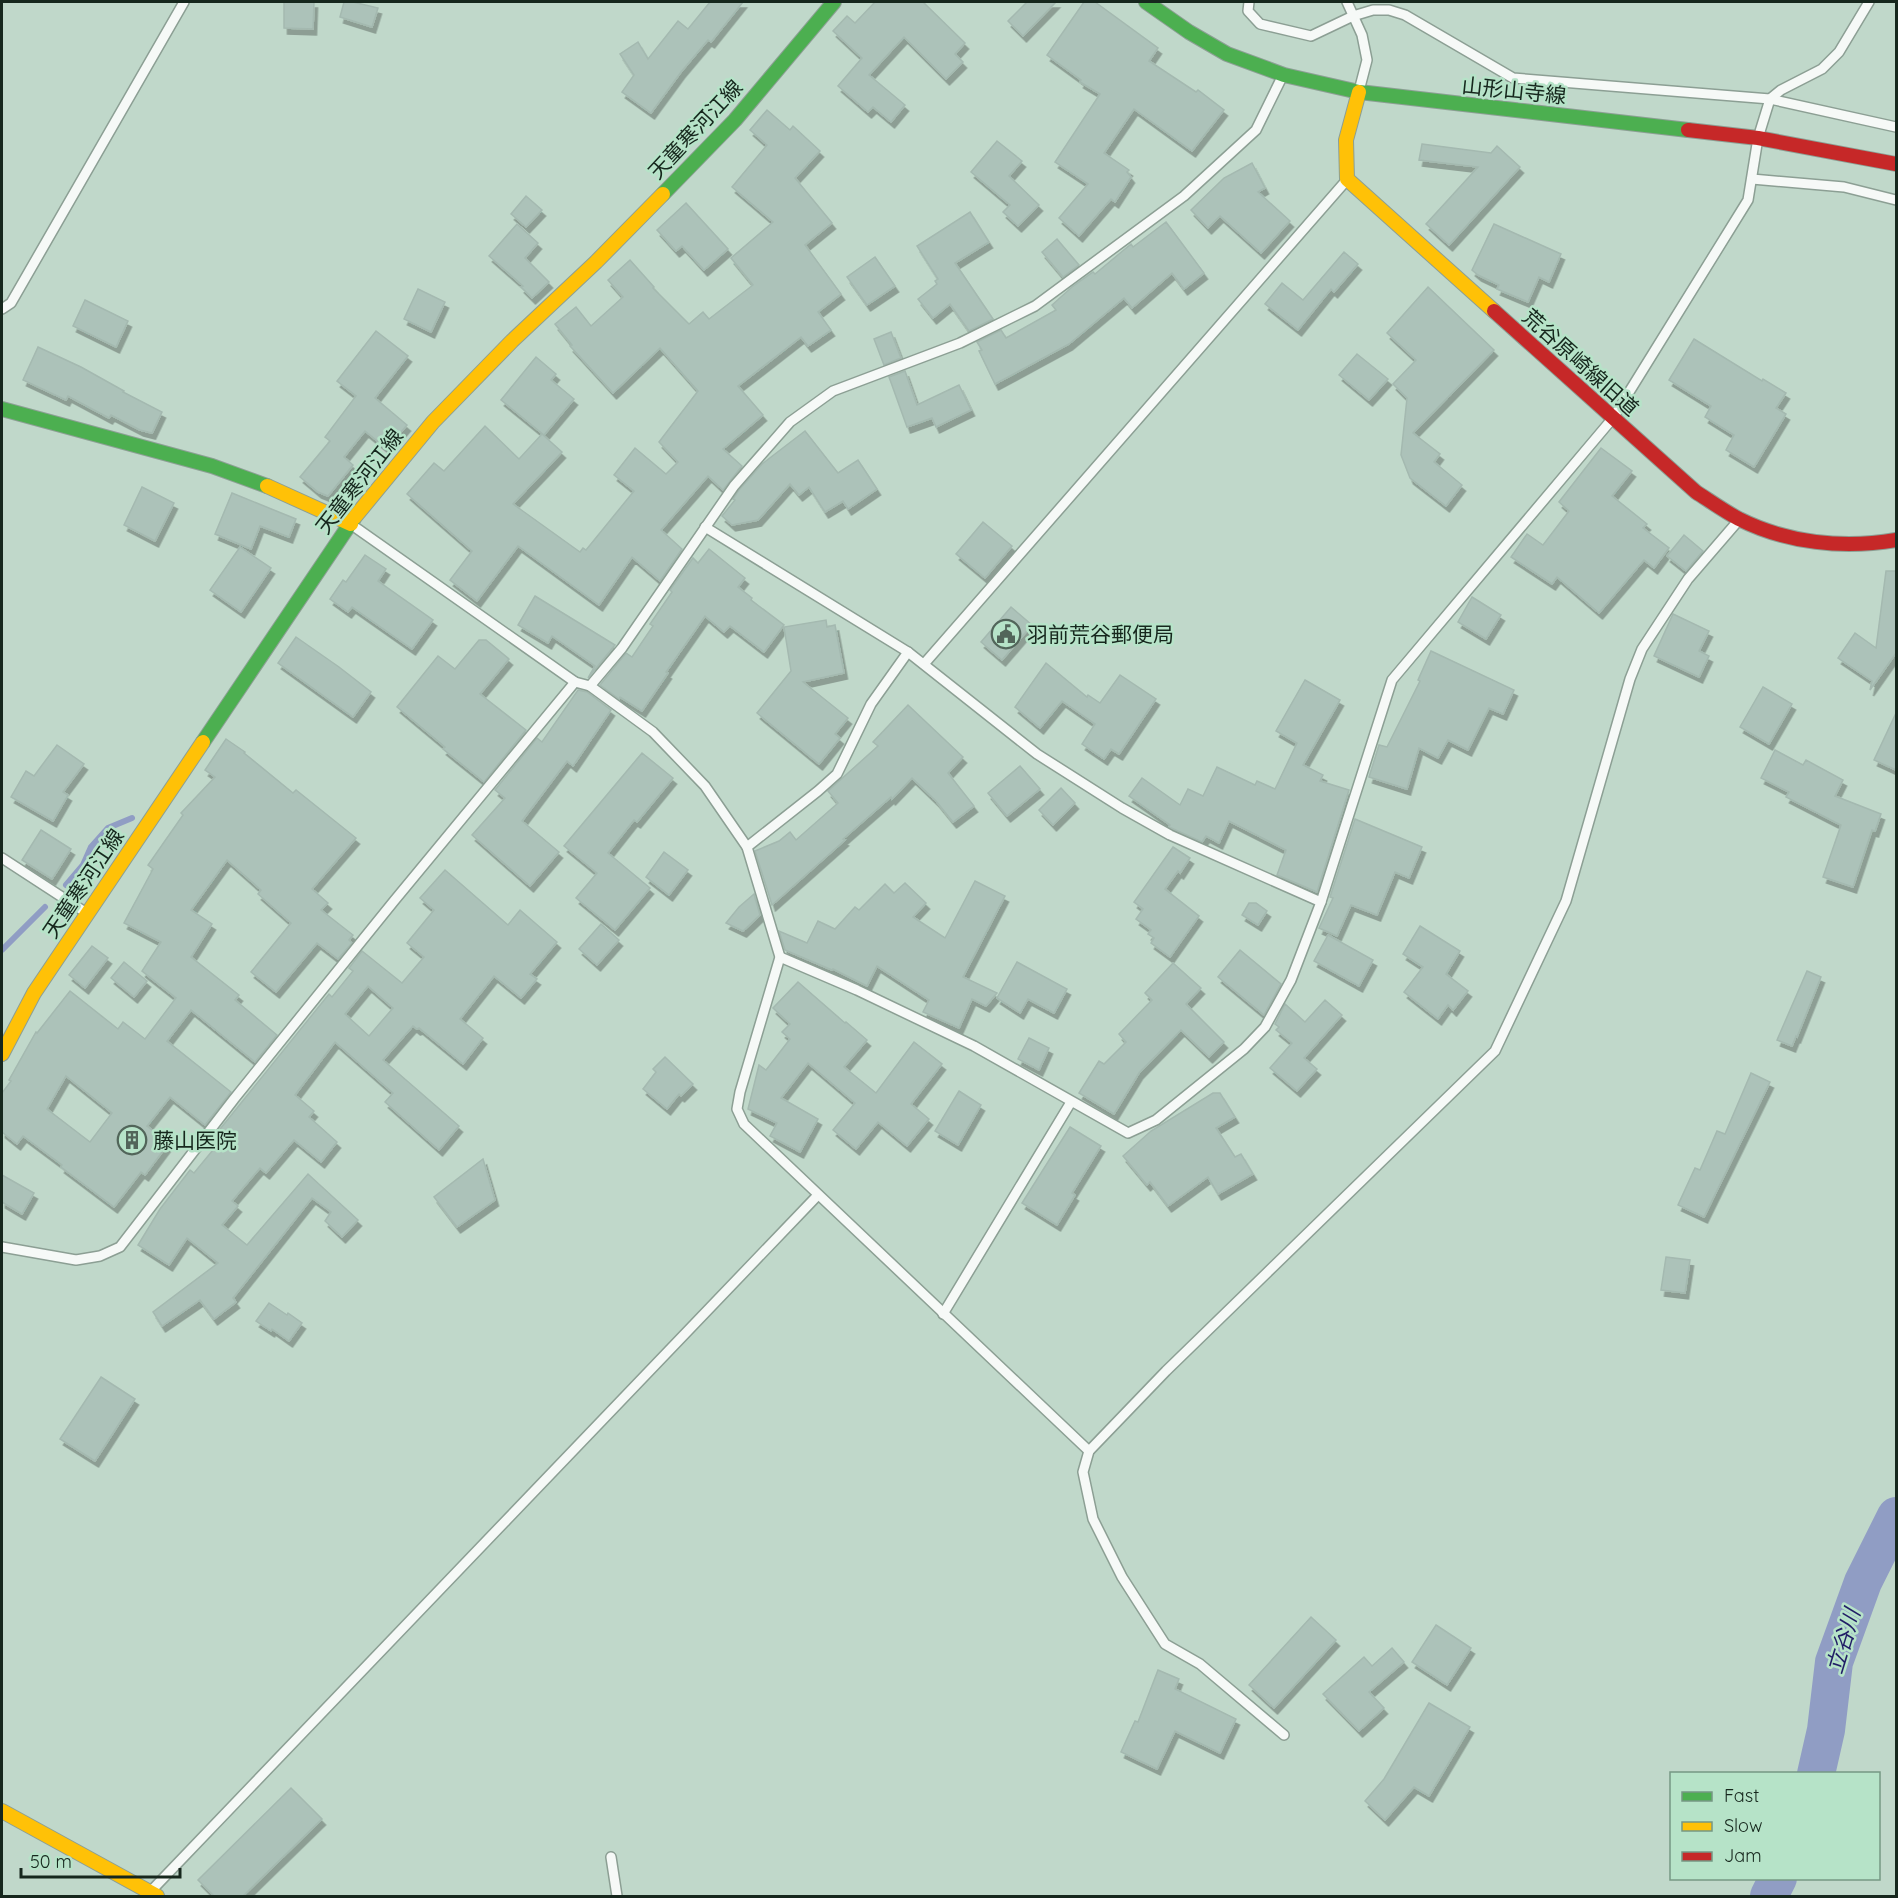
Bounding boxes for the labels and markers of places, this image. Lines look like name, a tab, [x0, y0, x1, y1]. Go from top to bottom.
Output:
public building icon: 羽前荒谷郵便局	[990, 618, 1022, 650]
place label: 羽前荒谷郵便局	[1027, 621, 1174, 647]
building icon: 藤山医院	[116, 1124, 148, 1156]
place label: 藤山医院	[153, 1127, 237, 1153]

